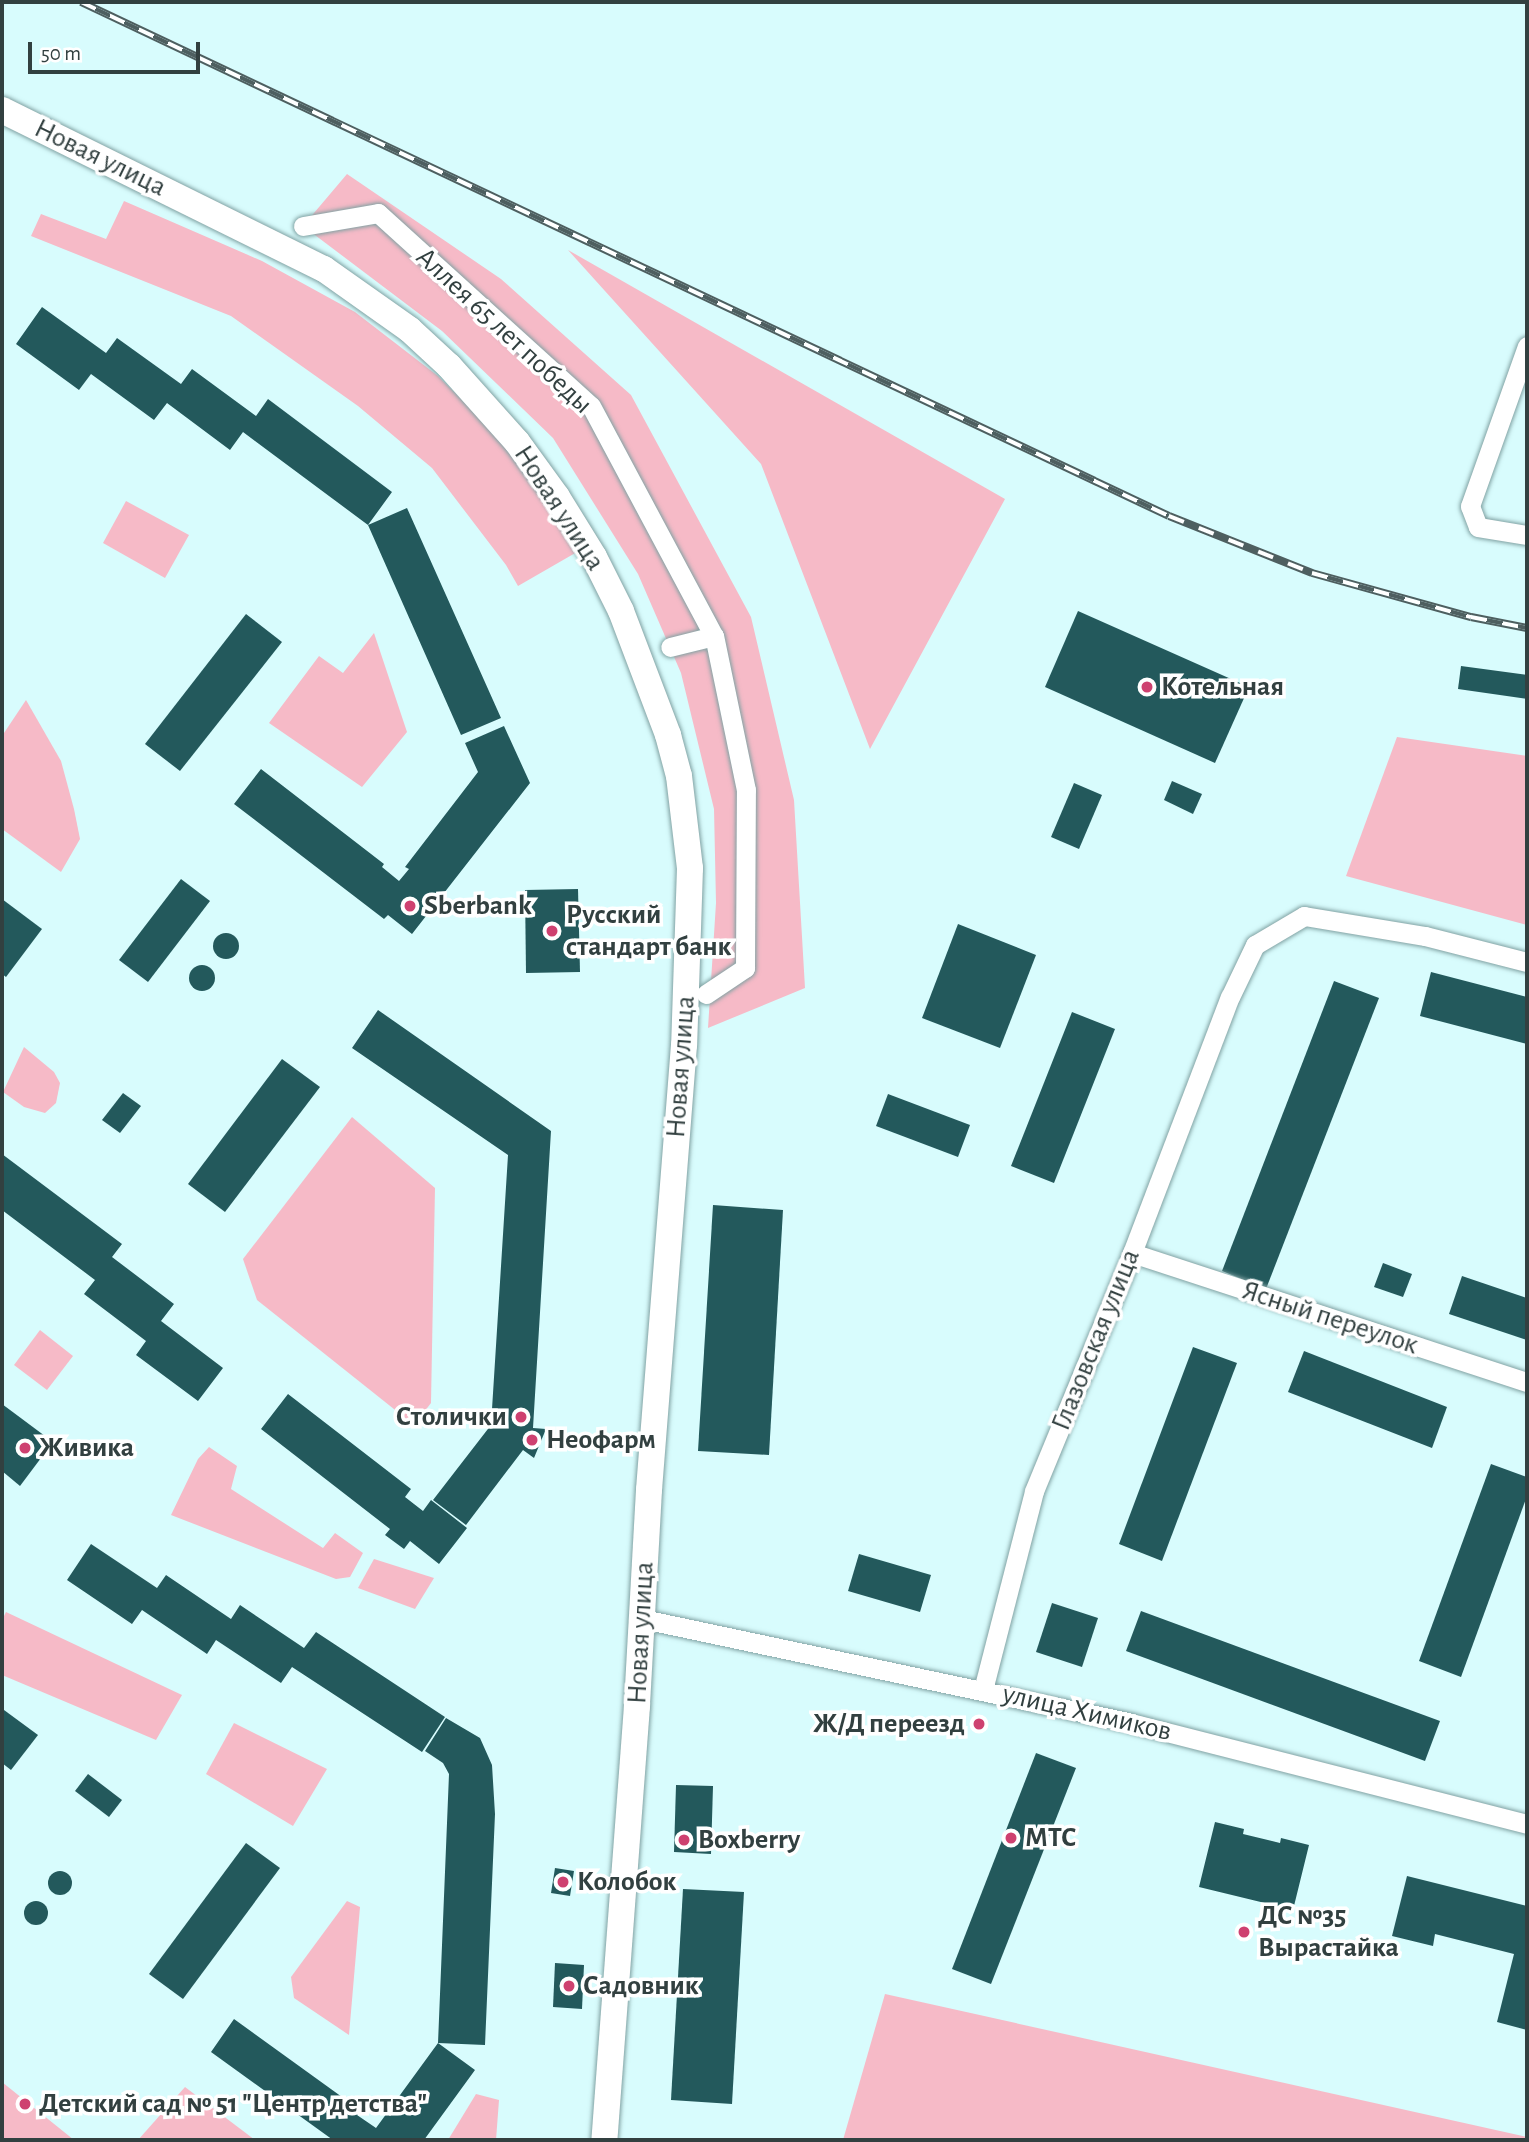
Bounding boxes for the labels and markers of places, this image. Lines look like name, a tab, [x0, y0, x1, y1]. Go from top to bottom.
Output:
place label: Котельная	[1161, 670, 1284, 704]
marker: Котельная	[1139, 679, 1155, 695]
place label: Sberbank	[424, 889, 532, 923]
marker: Sberbank	[402, 898, 418, 914]
place label: Русский стандарт банк	[566, 898, 732, 964]
marker: Русский стандарт банк	[544, 923, 560, 939]
place label: Столички	[396, 1400, 507, 1434]
marker: Столички	[513, 1409, 529, 1425]
place label: Неофарм	[546, 1423, 656, 1457]
place label: Живика	[39, 1431, 134, 1465]
marker: Неофарм	[524, 1432, 540, 1448]
marker: Живика	[17, 1440, 33, 1456]
place label: Ж/Д переезд	[813, 1707, 965, 1741]
marker: Ж/Д переезд	[971, 1716, 987, 1732]
place label: МТС	[1025, 1821, 1076, 1855]
place label: Boxberry	[698, 1823, 800, 1857]
marker: МТС	[1003, 1830, 1019, 1846]
marker: Boxberry	[676, 1832, 692, 1848]
place label: Колобок	[577, 1865, 676, 1899]
marker: Колобок	[555, 1874, 571, 1890]
place label: ДС №35 Вырастайка	[1258, 1899, 1399, 1965]
marker: ДС №35 Вырастайка	[1236, 1924, 1252, 1940]
place label: Садовник	[583, 1969, 699, 2003]
marker: Садовник	[561, 1978, 577, 1994]
place label: Детский сад № 51 "Центр детства"	[39, 2087, 427, 2121]
marker: Детский сад № 51 "Центр детства"	[17, 2096, 33, 2112]

